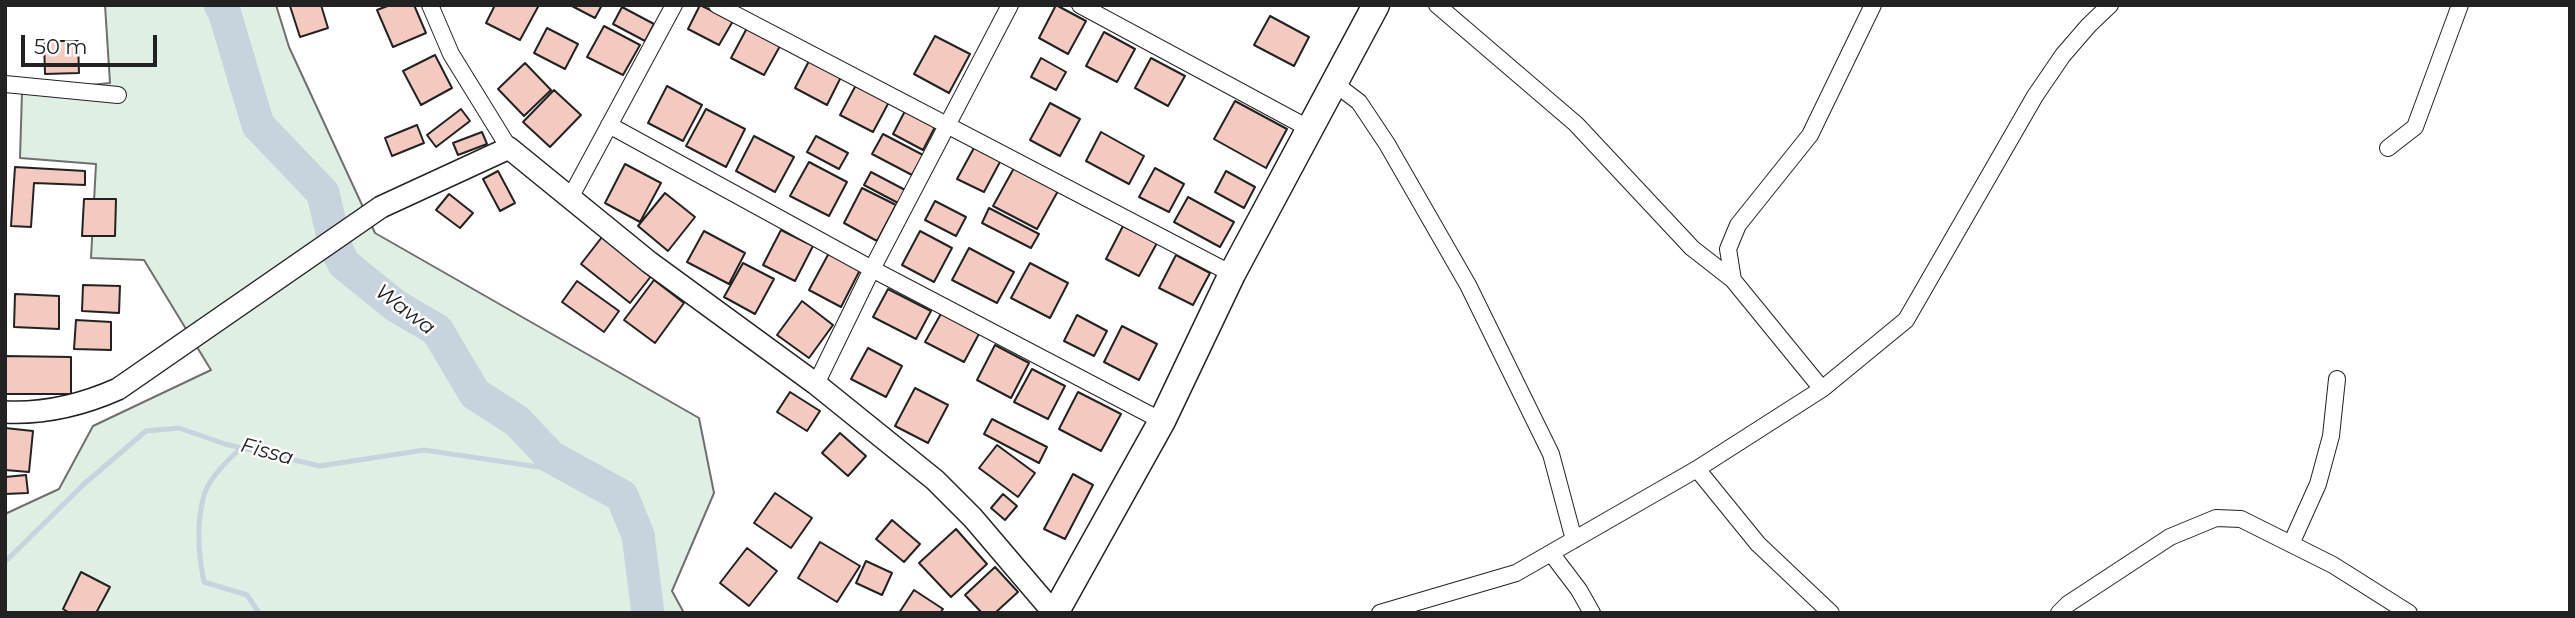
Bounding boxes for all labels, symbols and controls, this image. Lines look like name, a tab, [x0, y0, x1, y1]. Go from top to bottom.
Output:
scale bar	[24, 21, 161, 65]
text: 50 m	[34, 34, 88, 59]
water label: Wawa	[370, 279, 440, 341]
water label: Fissa	[238, 433, 296, 471]

